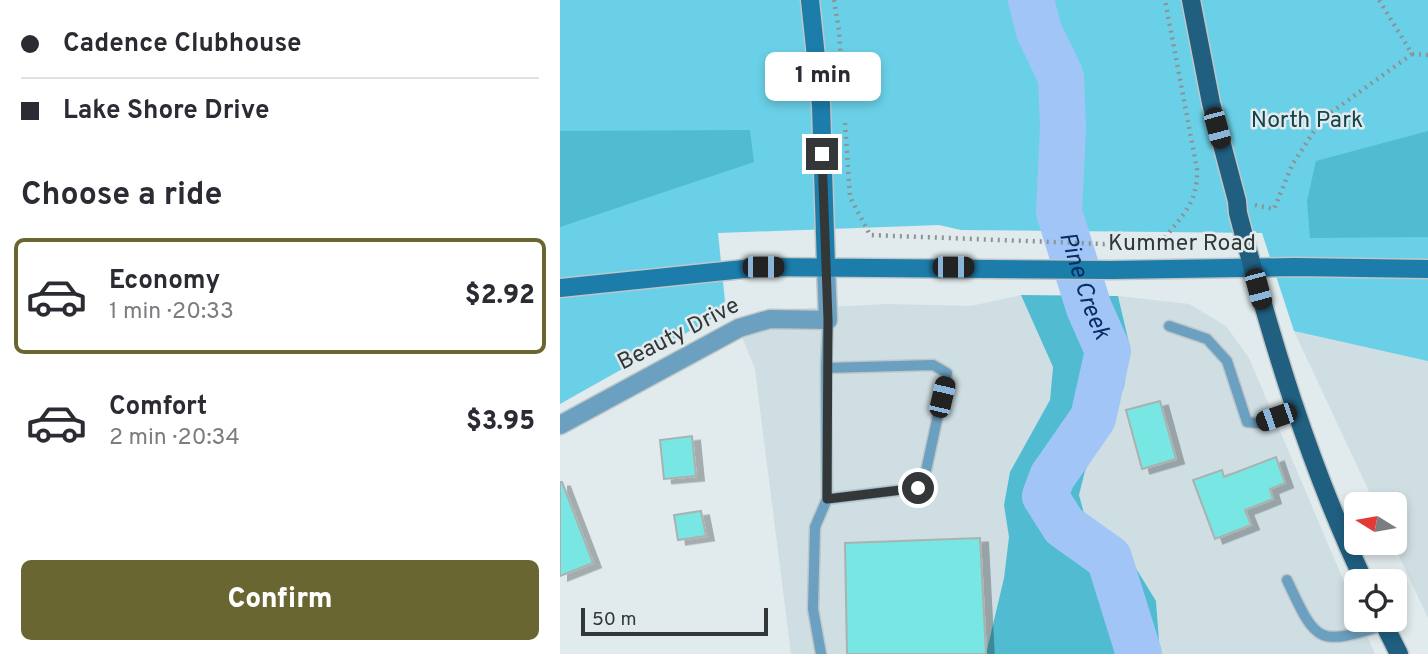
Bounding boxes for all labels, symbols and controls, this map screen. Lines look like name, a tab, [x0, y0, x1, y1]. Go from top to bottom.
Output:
text: Cadence Clubhouse	[63, 28, 302, 61]
callout: 1 min	[764, 52, 880, 102]
text: 1 min	[795, 62, 851, 91]
text: Lake Shore Drive	[63, 95, 269, 128]
car	[1202, 105, 1233, 151]
park label: North Park	[1251, 107, 1363, 136]
route end	[806, 138, 838, 170]
text: Choose a ride	[21, 176, 222, 216]
water label: Pine Creek	[1051, 228, 1117, 345]
street label: Kummer Road	[1108, 230, 1256, 259]
car	[743, 257, 785, 278]
car	[933, 257, 975, 278]
icon: car	[25, 265, 88, 328]
text: Economy	[109, 265, 220, 298]
car	[1243, 266, 1274, 312]
text: $2.92	[465, 280, 535, 313]
street label: Beauty Drive	[613, 292, 745, 378]
text: 1 min · 20:33	[109, 298, 234, 327]
car	[928, 374, 957, 420]
icon: car	[25, 391, 88, 454]
text: Comfort	[109, 391, 207, 424]
car	[1253, 400, 1300, 434]
text: $3.95	[466, 406, 535, 439]
text: 2 min · 20:34	[109, 424, 240, 453]
route start	[902, 472, 934, 504]
north arrow	[1344, 492, 1407, 555]
map controls	[1344, 492, 1407, 632]
button: Confirm	[21, 560, 539, 640]
button: locate	[1344, 569, 1407, 632]
scale bar	[581, 605, 768, 637]
text: 50 m	[592, 608, 637, 632]

